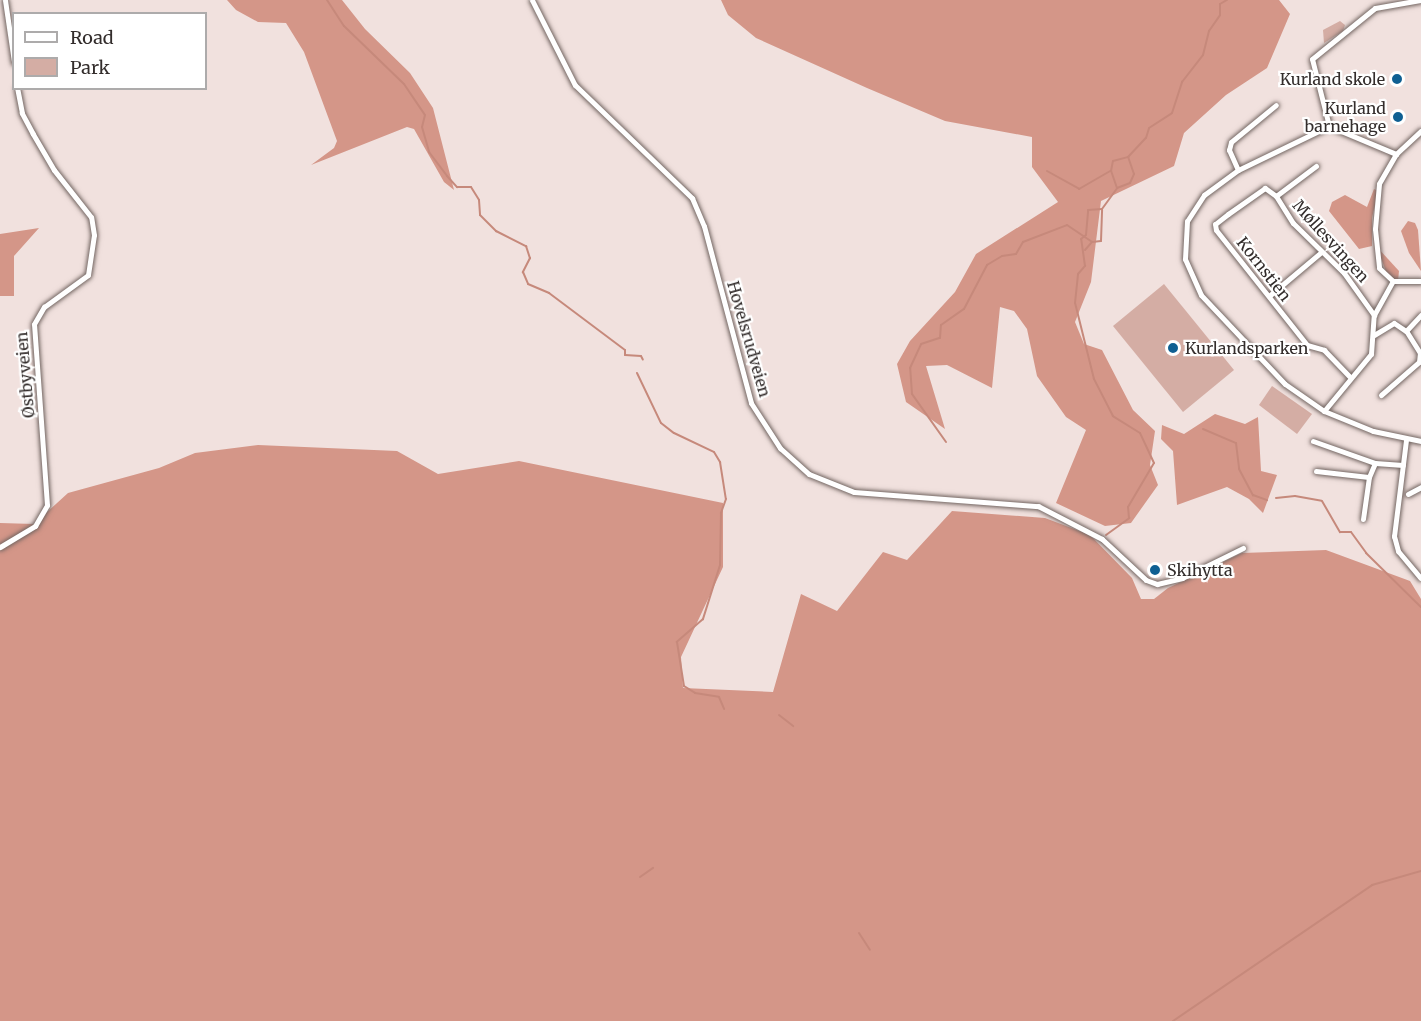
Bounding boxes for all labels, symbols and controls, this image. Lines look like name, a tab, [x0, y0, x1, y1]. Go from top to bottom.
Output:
legend	[12, 12, 207, 90]
text: Road	[70, 26, 114, 49]
text: Park	[70, 56, 110, 79]
place label: Kurland skole	[1280, 69, 1385, 89]
marker: Kurland skole	[1390, 72, 1404, 86]
place label: Kurland barnehage	[1305, 98, 1386, 136]
marker: Kurland barnehage	[1391, 110, 1405, 124]
street label: Møllesvingen	[1289, 196, 1373, 286]
street label: Kornstien	[1233, 233, 1295, 305]
street label: Hovelsrudveien	[723, 279, 775, 399]
street label: Østbyveien	[12, 331, 38, 419]
place label: Kurlandsparken	[1185, 338, 1308, 358]
marker: Kurlandsparken	[1166, 341, 1180, 355]
place label: Skihytta	[1167, 560, 1233, 580]
marker: Skihytta	[1148, 563, 1162, 577]

